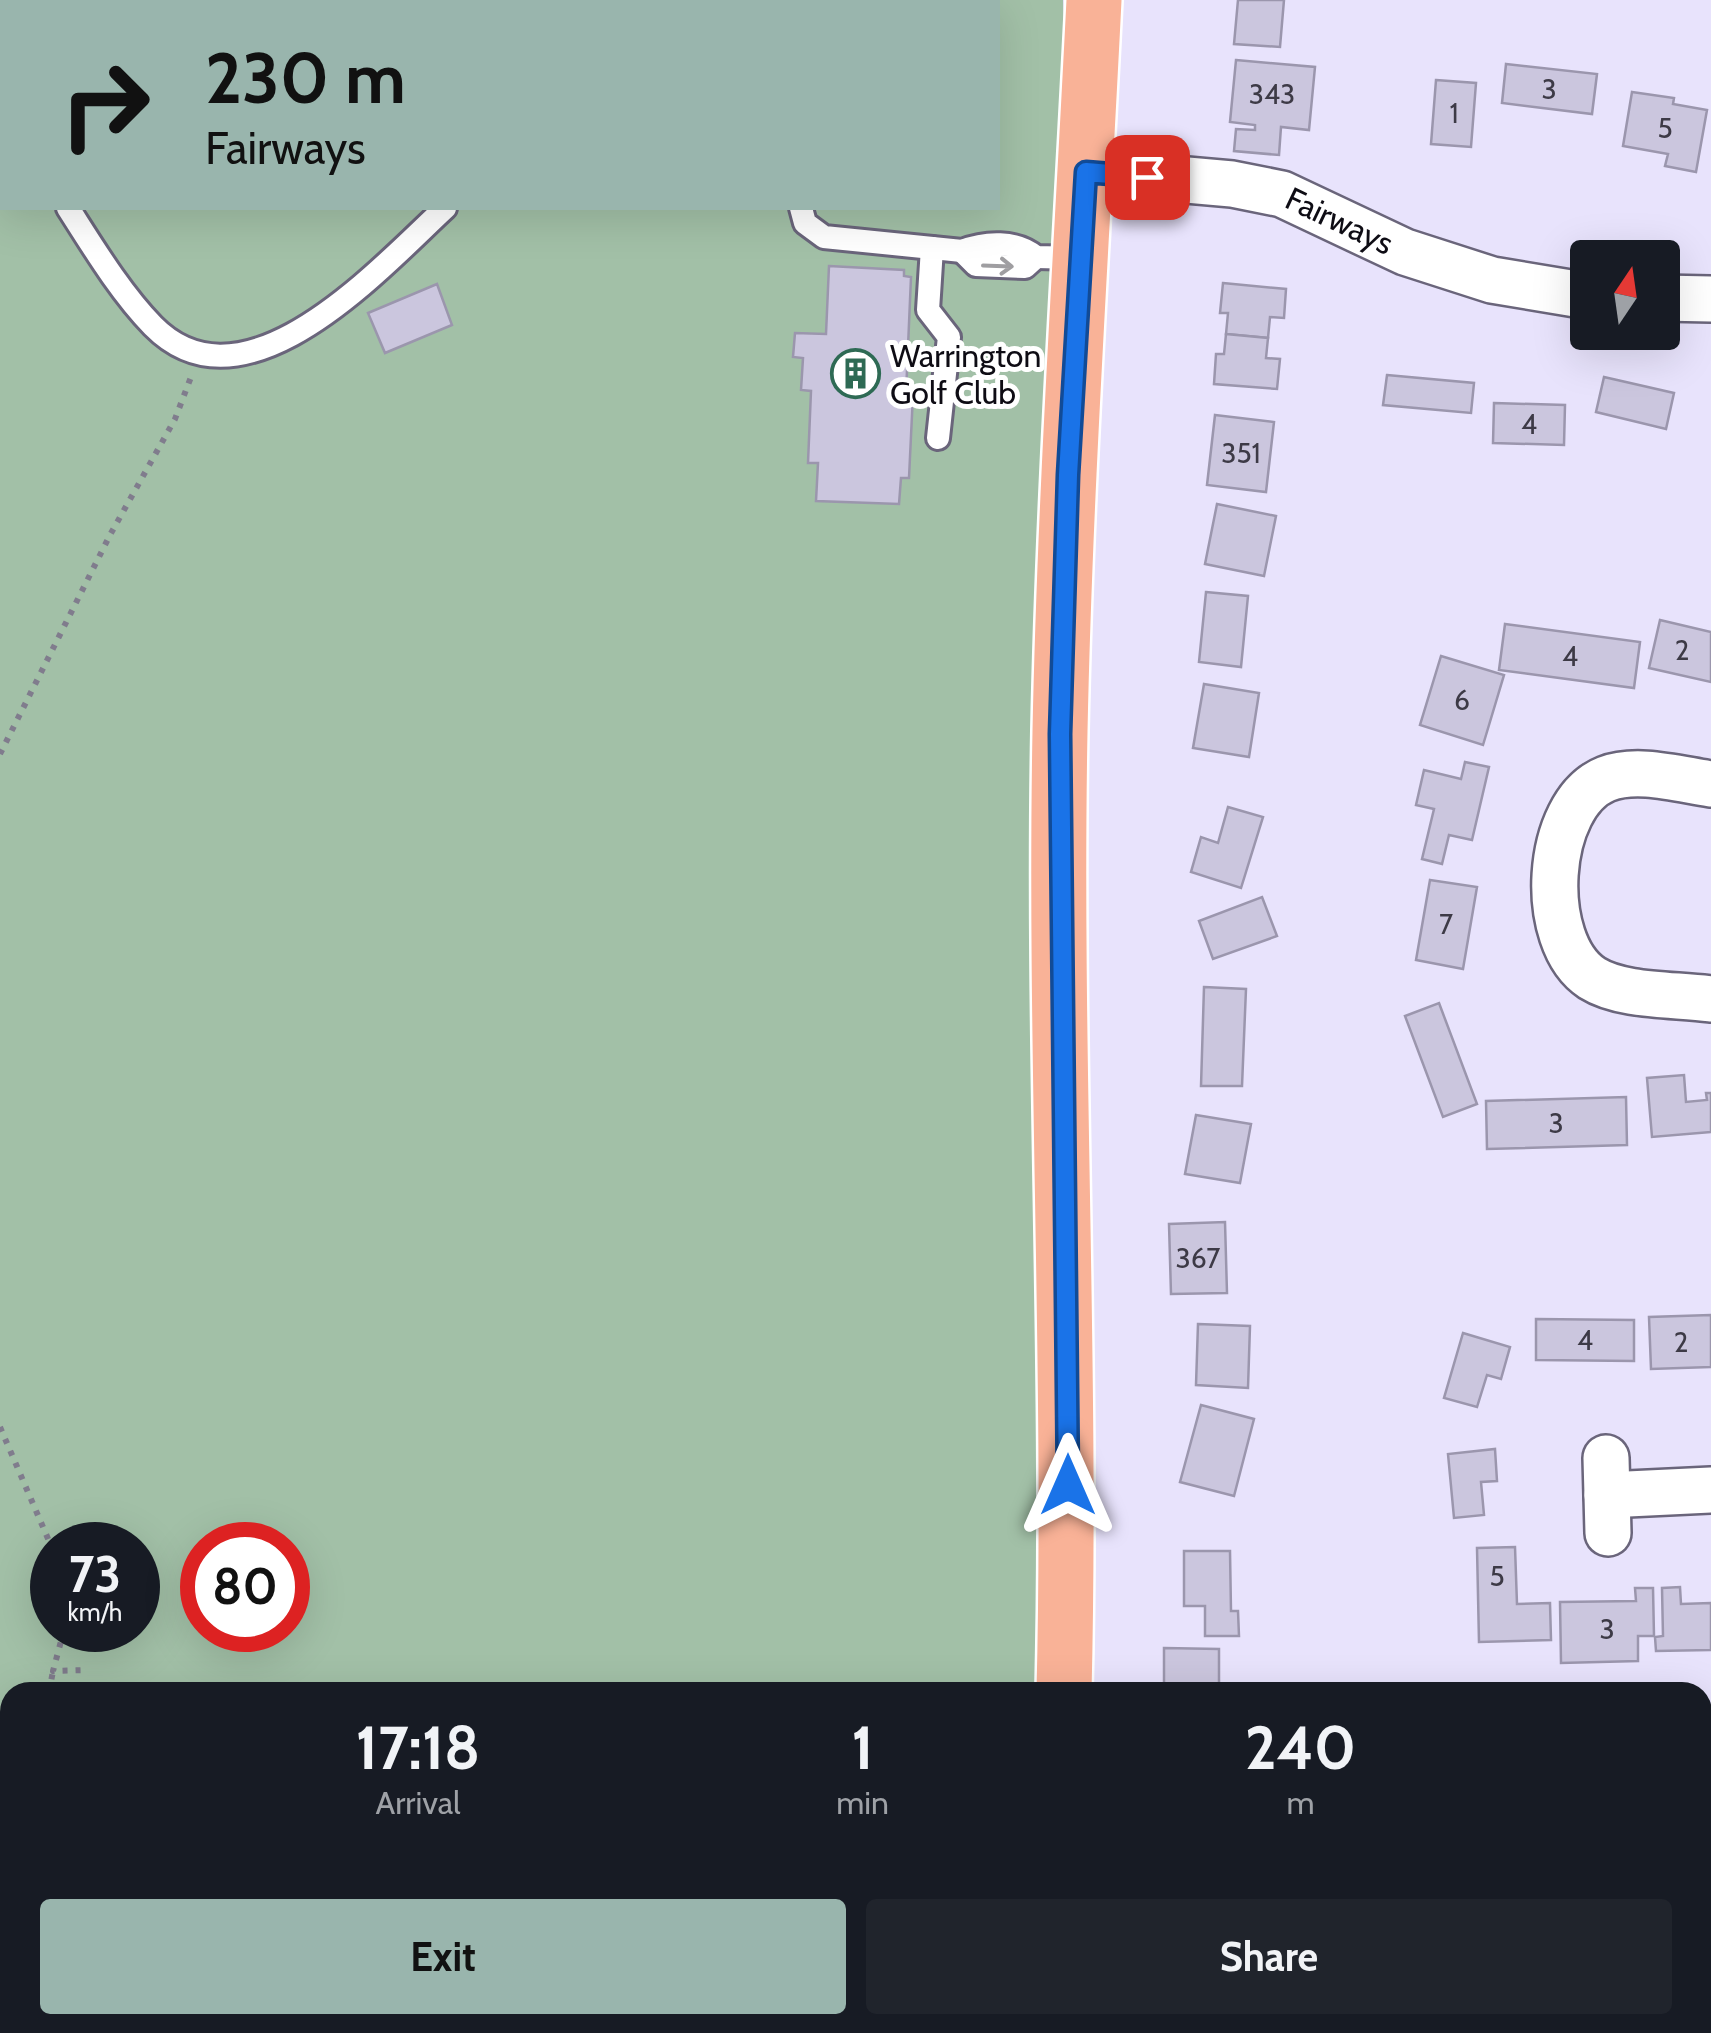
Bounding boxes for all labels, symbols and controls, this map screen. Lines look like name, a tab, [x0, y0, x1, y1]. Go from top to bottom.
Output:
text: 230 m	[205, 35, 406, 121]
icon: right	[40, 40, 170, 170]
house number: 3	[1541, 72, 1557, 106]
house number: 343	[1249, 77, 1295, 111]
house number: 1	[1449, 96, 1459, 130]
house number: 5	[1657, 111, 1673, 145]
text: Fairways	[205, 121, 366, 175]
pin	[1105, 135, 1190, 220]
icon: arrive	[1120, 150, 1175, 205]
street label: Fairways	[1280, 179, 1400, 263]
north arrow	[1570, 240, 1680, 350]
map controls	[1570, 240, 1680, 350]
one-way arrow	[981, 256, 1013, 275]
place label: Warrington Golf Club	[890, 336, 1041, 412]
building icon: Warrington Golf Club	[829, 348, 881, 400]
house number: 4	[1521, 407, 1537, 441]
house number: 351	[1221, 436, 1261, 470]
house number: 2	[1675, 633, 1689, 667]
house number: 4	[1562, 639, 1578, 673]
house number: 6	[1454, 683, 1470, 717]
house number: 7	[1439, 907, 1453, 941]
house number: 3	[1548, 1106, 1564, 1140]
house number: 367	[1176, 1241, 1220, 1275]
house number: 4	[1577, 1323, 1593, 1357]
house number: 2	[1674, 1325, 1688, 1359]
position arrow	[1016, 1433, 1120, 1537]
speed limit sign: 80	[180, 1522, 310, 1652]
text: 73	[69, 1544, 121, 1605]
house number: 5	[1489, 1559, 1505, 1593]
text: km/h	[68, 1597, 122, 1627]
house number: 3	[1599, 1612, 1615, 1646]
text: 17:18	[356, 1711, 480, 1784]
text: 1	[851, 1711, 874, 1784]
text: 240	[1245, 1711, 1356, 1784]
text: Arrival	[375, 1783, 461, 1822]
text: min	[836, 1783, 889, 1822]
text: m	[1286, 1783, 1314, 1822]
button: Exit	[40, 1899, 846, 2014]
button: Share	[866, 1899, 1672, 2014]

